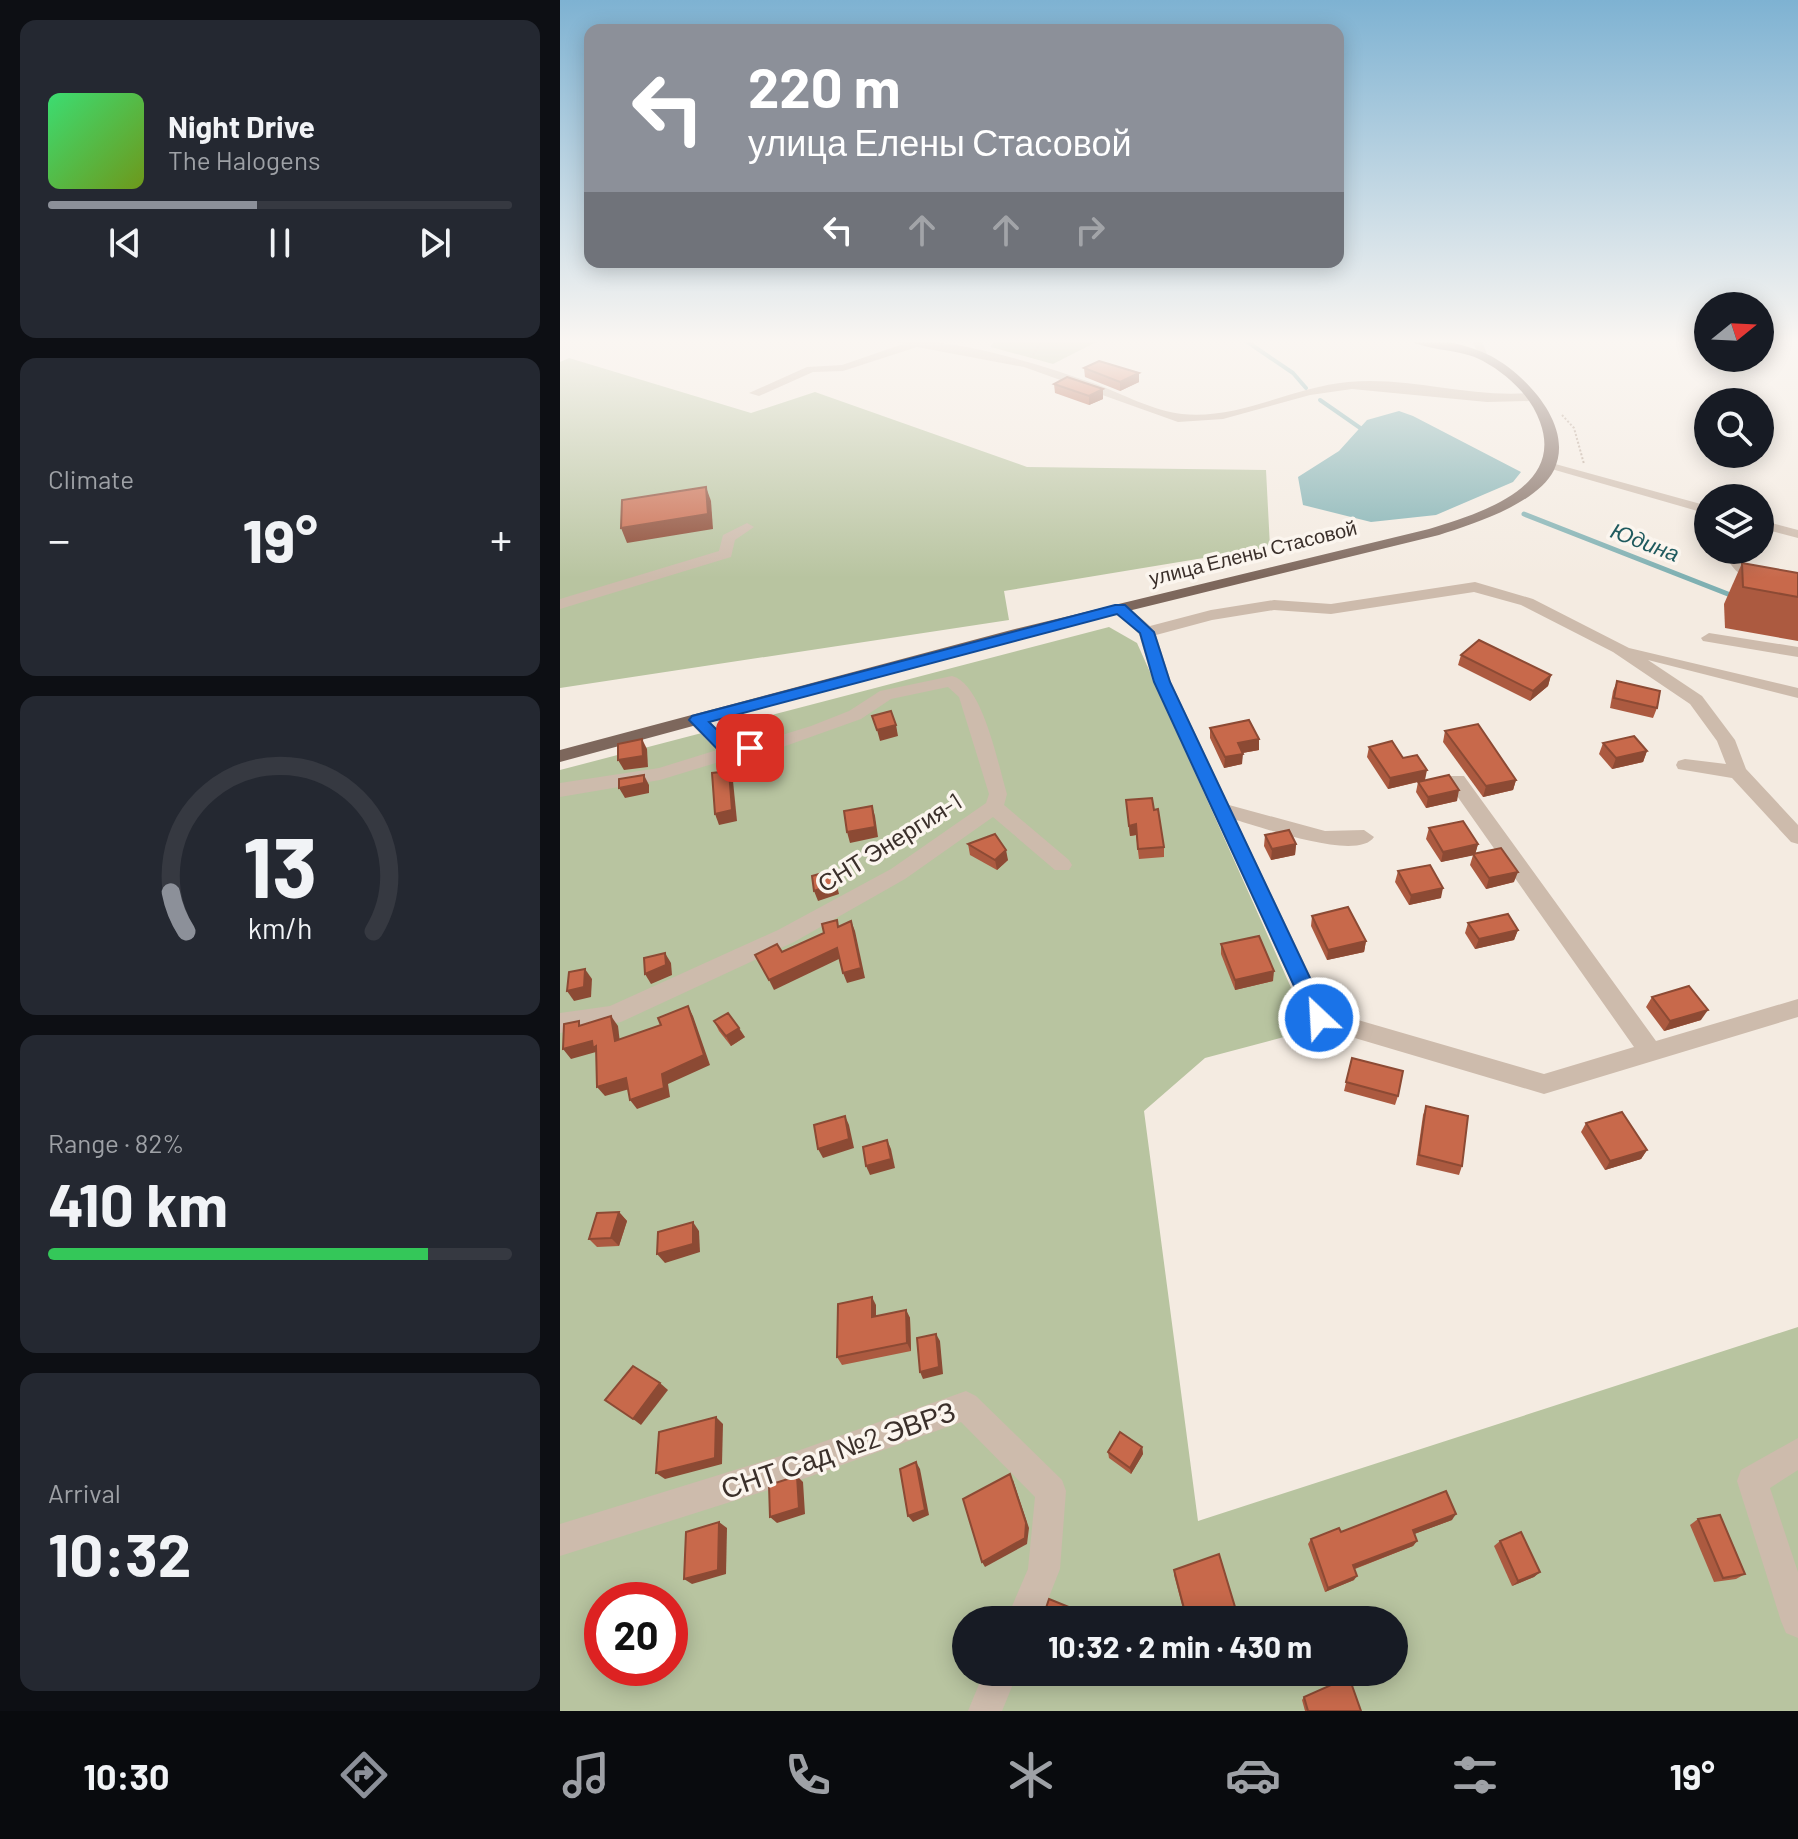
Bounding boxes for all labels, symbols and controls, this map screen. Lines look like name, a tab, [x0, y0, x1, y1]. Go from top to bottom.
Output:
text: 220 m	[748, 52, 901, 119]
icon: left	[616, 56, 720, 160]
text: Night Drive	[168, 108, 315, 144]
text: улица Елены Стасовой	[748, 120, 1132, 163]
text: The Halogens	[168, 144, 320, 175]
icon: left	[816, 208, 860, 252]
icon: ahead	[900, 208, 944, 252]
icon: ahead	[984, 208, 1028, 252]
icon: right	[1068, 208, 1112, 252]
icon: previous	[103, 221, 147, 265]
icon: pause	[258, 221, 302, 265]
icon: next	[413, 221, 457, 265]
north arrow	[1694, 292, 1774, 372]
map controls	[1694, 292, 1774, 564]
button: search	[1694, 388, 1774, 468]
text: Climate	[48, 463, 134, 494]
button: layers	[1694, 484, 1774, 564]
text: 19°	[242, 503, 318, 575]
text: −	[48, 512, 70, 565]
text: +	[490, 512, 512, 565]
street label: улица Елены Стасовой	[1146, 515, 1359, 589]
water label: Юдина	[1607, 516, 1683, 566]
pin	[716, 714, 784, 782]
icon: arrive	[728, 726, 772, 770]
street label: СНТ Энергия-1	[812, 786, 967, 898]
text: 13	[243, 814, 317, 914]
text: km/h	[248, 910, 312, 945]
position arrow	[1277, 976, 1361, 1060]
text: Range · 82%	[48, 1127, 184, 1158]
text: 410 km	[48, 1167, 228, 1239]
street label: СНТ Сад №2 ЭВРЗ	[716, 1393, 959, 1505]
text: Arrival	[48, 1477, 121, 1508]
text: 10:32	[48, 1517, 191, 1589]
speed limit sign: 20	[584, 1582, 688, 1686]
text: 10:32 · 2 min · 430 m	[1048, 1628, 1312, 1664]
icon: directions	[336, 1747, 392, 1803]
icon: music	[558, 1747, 614, 1803]
icon: phone	[780, 1747, 836, 1803]
icon: climate	[1003, 1747, 1059, 1803]
icon: car	[1225, 1747, 1281, 1803]
icon: filters	[1447, 1747, 1503, 1803]
text: 10:30	[83, 1754, 169, 1797]
text: 19°	[1669, 1754, 1715, 1797]

